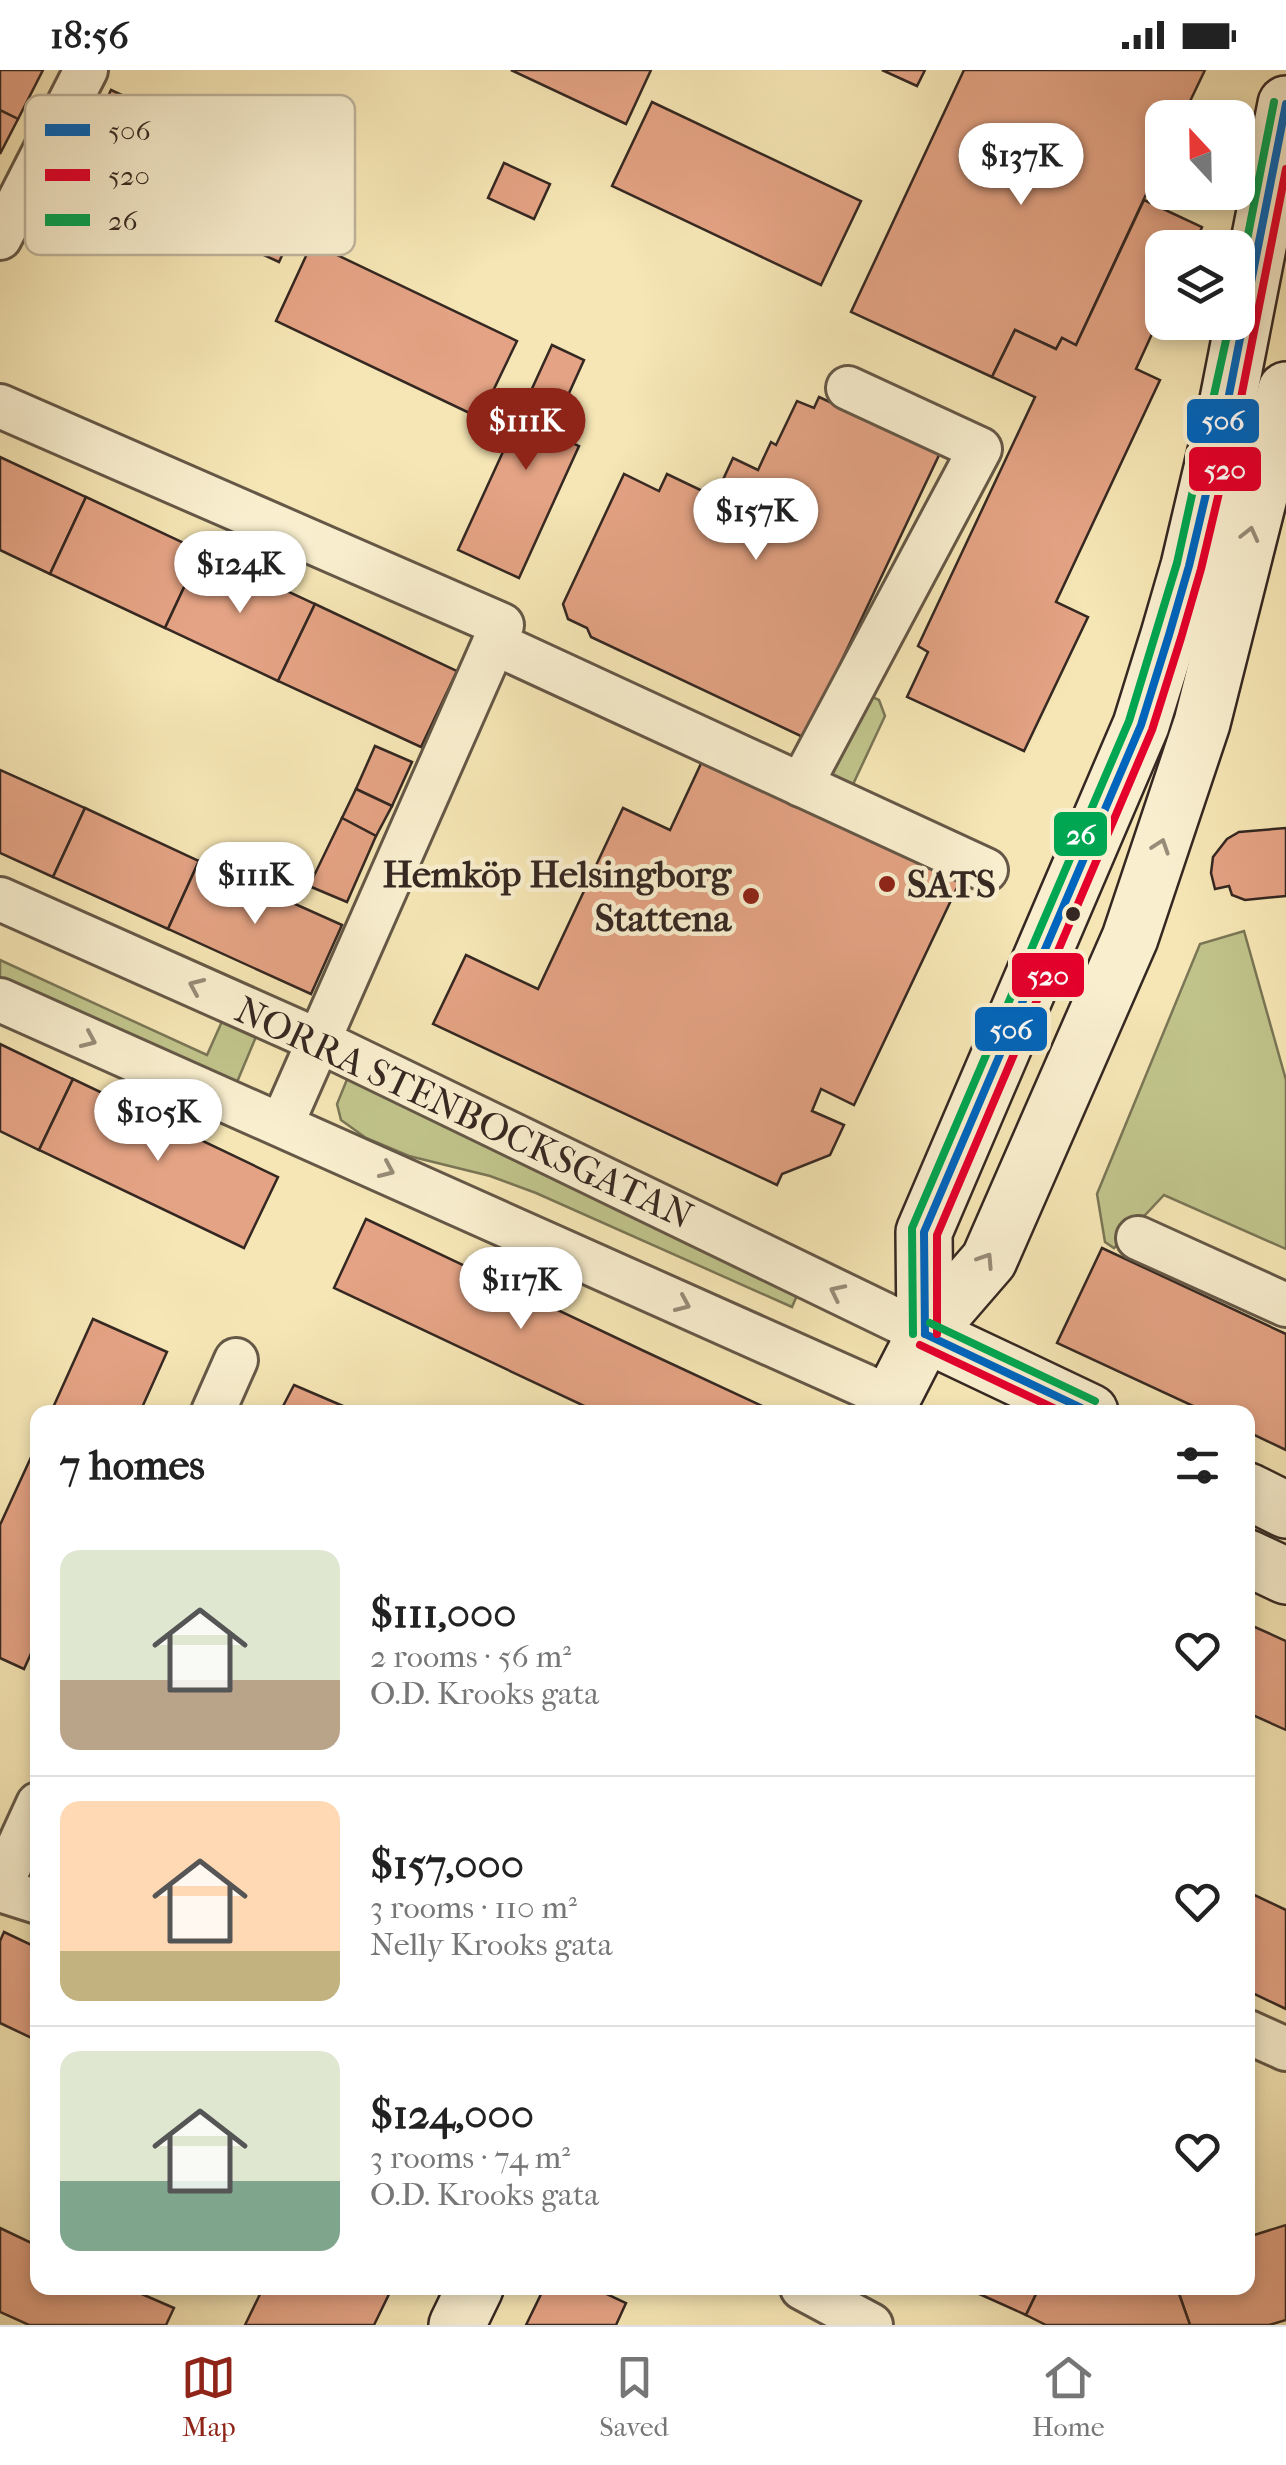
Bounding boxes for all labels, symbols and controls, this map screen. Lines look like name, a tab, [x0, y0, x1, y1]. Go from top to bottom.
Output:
text: 18:56	[50, 13, 129, 58]
legend	[25, 95, 355, 255]
north arrow	[1145, 100, 1255, 210]
map controls	[1145, 100, 1255, 340]
text: 506	[108, 114, 151, 147]
pin: $137K	[951, 123, 1091, 208]
text: $137K	[981, 137, 1061, 174]
text: 520	[108, 159, 150, 192]
text: 26	[108, 204, 138, 237]
button: layers	[1145, 230, 1255, 340]
pin: $111K	[456, 388, 596, 473]
line badge: 506	[1185, 397, 1261, 445]
text: $111K	[488, 402, 564, 439]
text: 506	[1202, 404, 1245, 437]
line badge: 520	[1187, 445, 1263, 493]
text: 520	[1204, 453, 1246, 486]
pin: $157K	[686, 478, 826, 563]
text: $157K	[715, 492, 797, 529]
one-way arrow	[1238, 525, 1259, 543]
pin: $124K	[170, 531, 310, 616]
text: $124K	[196, 545, 284, 582]
line badge: 26	[1052, 810, 1109, 858]
text: 26	[1066, 818, 1097, 851]
one-way arrow	[1149, 838, 1169, 855]
pin: $111K	[185, 842, 325, 927]
place label: Hemköp Helsingborg Stattena	[382, 852, 733, 941]
text: $111K	[217, 856, 293, 893]
place label: SATS	[907, 862, 996, 907]
marker: SATS	[876, 873, 898, 895]
marker: Hemköp Helsingborg Stattena	[740, 885, 762, 907]
unlabelled marker	[1063, 904, 1083, 924]
line badge: 520	[1010, 951, 1086, 999]
text: 520	[1027, 959, 1069, 992]
one-way arrow	[188, 978, 206, 998]
street label: NORRA STENBOCKSGATAN	[228, 987, 700, 1239]
line badge: 506	[973, 1005, 1049, 1053]
text: 506	[990, 1013, 1033, 1046]
one-way arrow	[79, 1028, 97, 1048]
pin: $105K	[88, 1079, 228, 1164]
text: $105K	[116, 1093, 200, 1130]
one-way arrow	[377, 1158, 395, 1178]
pin: $117K	[451, 1247, 591, 1332]
one-way arrow	[974, 1252, 993, 1270]
text: $117K	[481, 1261, 561, 1298]
one-way arrow	[829, 1284, 847, 1304]
one-way arrow	[673, 1291, 691, 1311]
icon: filters	[1170, 1438, 1225, 1493]
text: 7 homes	[60, 1441, 205, 1490]
text: $111,000	[370, 1589, 516, 1638]
icon: home	[140, 1590, 260, 1710]
icon: heart	[1170, 1623, 1225, 1678]
text: 2 rooms · 56 m²	[370, 1638, 571, 1675]
text: O.D. Krooks gata	[370, 1675, 599, 1712]
text: $157,000	[370, 1840, 524, 1889]
icon: home	[140, 1841, 260, 1961]
icon: heart	[1170, 1874, 1225, 1929]
text: 3 rooms · 110 m²	[370, 1889, 577, 1926]
text: Nelly Krooks gata	[370, 1926, 612, 1963]
text: $124,000	[370, 2090, 534, 2139]
icon: home	[140, 2091, 260, 2211]
icon: heart	[1170, 2124, 1225, 2179]
text: 3 rooms · 74 m²	[370, 2139, 570, 2176]
text: O.D. Krooks gata	[370, 2176, 599, 2213]
tab: Map	[181, 2350, 236, 2443]
tab: Saved	[599, 2350, 669, 2443]
tab: Home	[1032, 2350, 1105, 2443]

